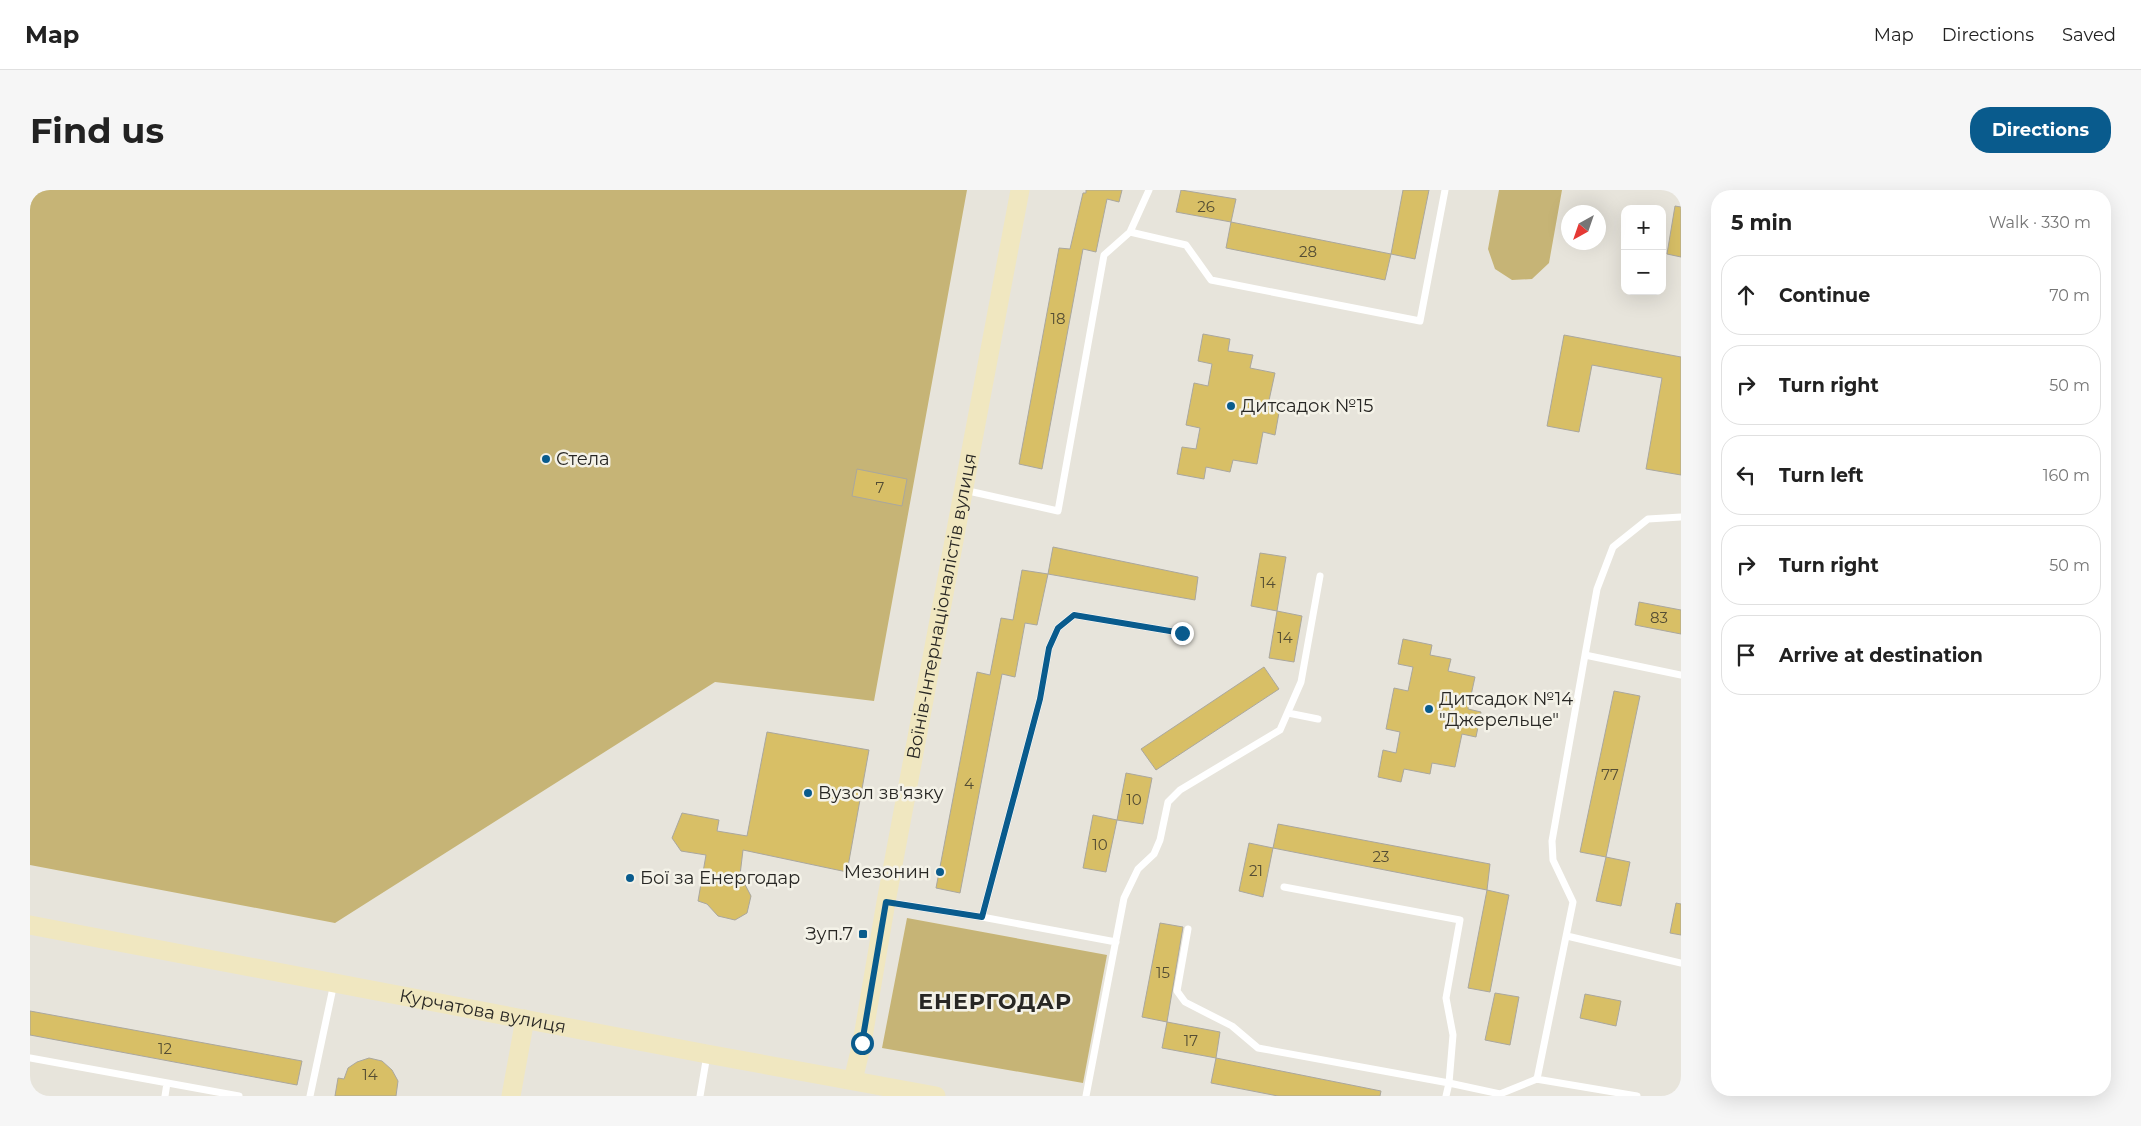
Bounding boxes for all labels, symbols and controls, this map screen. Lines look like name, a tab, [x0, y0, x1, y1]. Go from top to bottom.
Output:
text: Map	[25, 20, 79, 49]
text: Map	[1874, 24, 1914, 46]
text: Directions	[1942, 24, 2034, 46]
text: Saved	[2062, 24, 2116, 46]
button: Directions	[1970, 107, 2111, 153]
text: Find us	[30, 109, 164, 152]
house number: 26	[1197, 197, 1215, 216]
north arrow	[1561, 205, 1606, 250]
map controls	[1621, 205, 1666, 295]
button: +	[1621, 205, 1666, 250]
text: 5 min	[1731, 210, 1792, 235]
text: Walk · 330 m	[1989, 213, 2091, 232]
house number: 28	[1299, 242, 1317, 261]
button: −	[1621, 250, 1666, 295]
icon: ahead	[1732, 281, 1760, 309]
text: Continue	[1779, 284, 1870, 307]
text: 70 m	[2049, 286, 2090, 305]
house number: 18	[1051, 309, 1066, 328]
icon: right	[1732, 371, 1760, 399]
text: Turn right	[1779, 374, 1879, 397]
text: 50 m	[2049, 376, 2090, 395]
place label: Дитсадок №15	[1241, 395, 1374, 417]
marker: Дитсадок №15	[1225, 400, 1237, 412]
place label: Стела	[556, 448, 610, 470]
street label: Воїнів-Інтернаціоналістів вулиця	[902, 451, 981, 761]
marker: Стела	[540, 453, 552, 465]
icon: left	[1732, 461, 1760, 489]
text: Turn left	[1779, 464, 1864, 487]
text: 160 m	[2043, 466, 2090, 485]
house number: 7	[876, 478, 885, 497]
icon: right	[1732, 551, 1760, 579]
text: Turn right	[1779, 554, 1879, 577]
text: 50 m	[2049, 556, 2090, 575]
house number: 14	[1260, 573, 1276, 592]
house number: 83	[1650, 608, 1668, 627]
route end	[1171, 622, 1194, 645]
house number: 14	[1277, 628, 1293, 647]
icon: arrive	[1732, 641, 1760, 669]
text: Arrive at destination	[1779, 644, 1983, 667]
place label: Дитсадок №14 "Джерельце"	[1439, 688, 1573, 731]
marker: Дитсадок №14 "Джерельце"	[1423, 703, 1435, 715]
house number: 77	[1601, 765, 1619, 784]
house number: 4	[964, 774, 974, 793]
place label: Вузол зв'язку	[818, 782, 943, 804]
marker: Вузол зв'язку	[802, 787, 814, 799]
house number: 10	[1126, 790, 1142, 809]
house number: 10	[1092, 835, 1108, 854]
house number: 23	[1373, 847, 1389, 866]
place label: Мезонин	[844, 861, 930, 883]
house number: 21	[1249, 861, 1263, 880]
marker: Мезонин	[934, 866, 946, 878]
place label: Бої за Енергодар	[640, 867, 800, 889]
marker: Бої за Енергодар	[624, 872, 636, 884]
place label: Зуп.7	[805, 923, 853, 945]
marker: Зуп.7	[857, 928, 869, 940]
house number: 15	[1156, 963, 1170, 982]
street label: Курчатова вулиця	[398, 985, 568, 1038]
district label: ЕНЕРГОДАР	[918, 988, 1072, 1015]
house number: 17	[1184, 1031, 1198, 1050]
route start	[851, 1032, 874, 1055]
house number: 12	[158, 1039, 172, 1058]
house number: 14	[362, 1065, 378, 1084]

